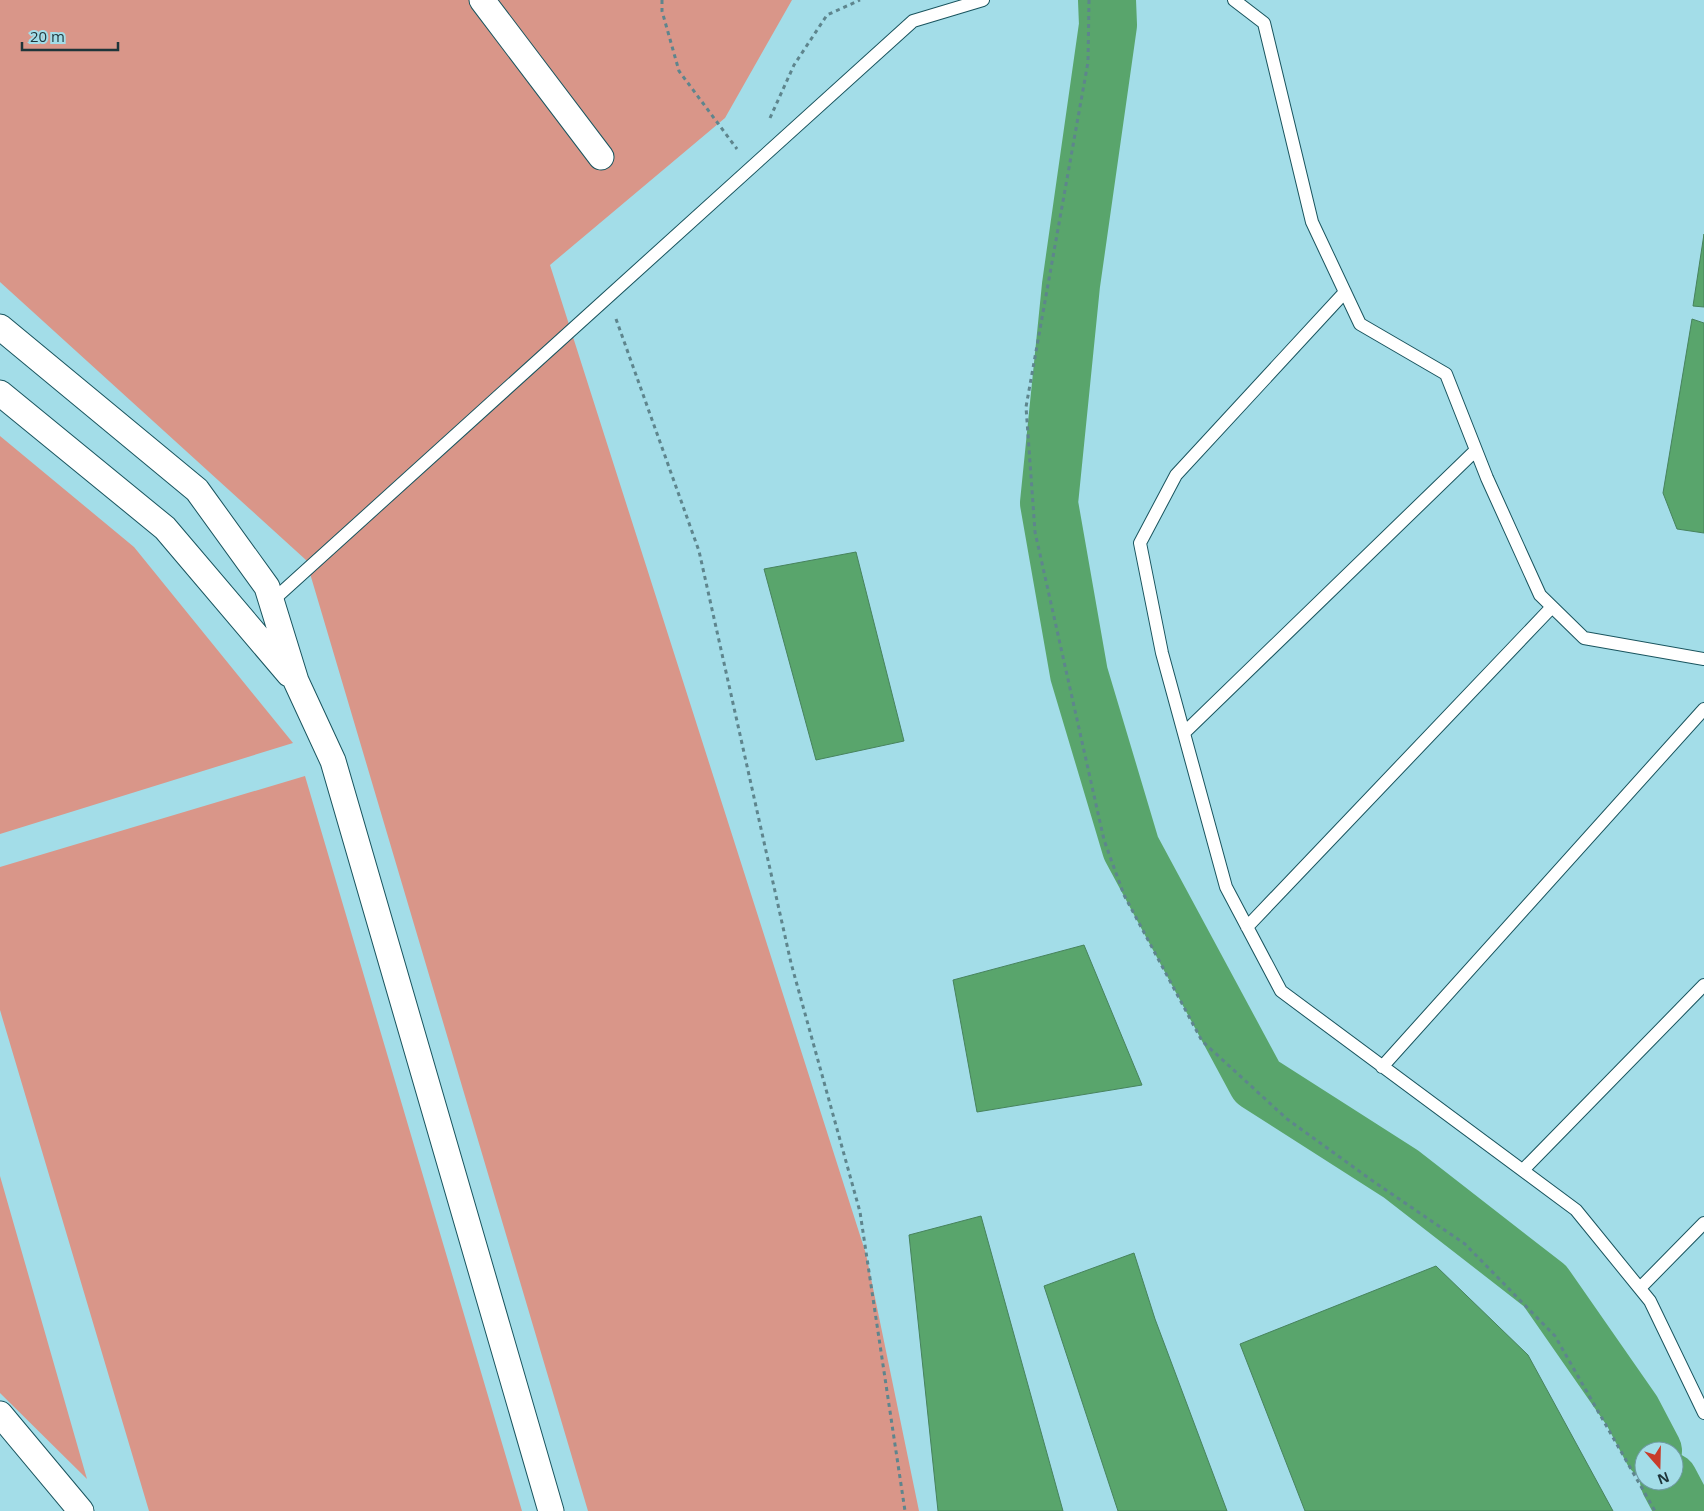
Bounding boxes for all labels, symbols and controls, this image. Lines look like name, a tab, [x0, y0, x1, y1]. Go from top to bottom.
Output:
scale bar	[22, 20, 119, 52]
text: 20 m	[30, 26, 65, 46]
north arrow	[1634, 1441, 1684, 1491]
text: N	[1655, 1468, 1672, 1490]

